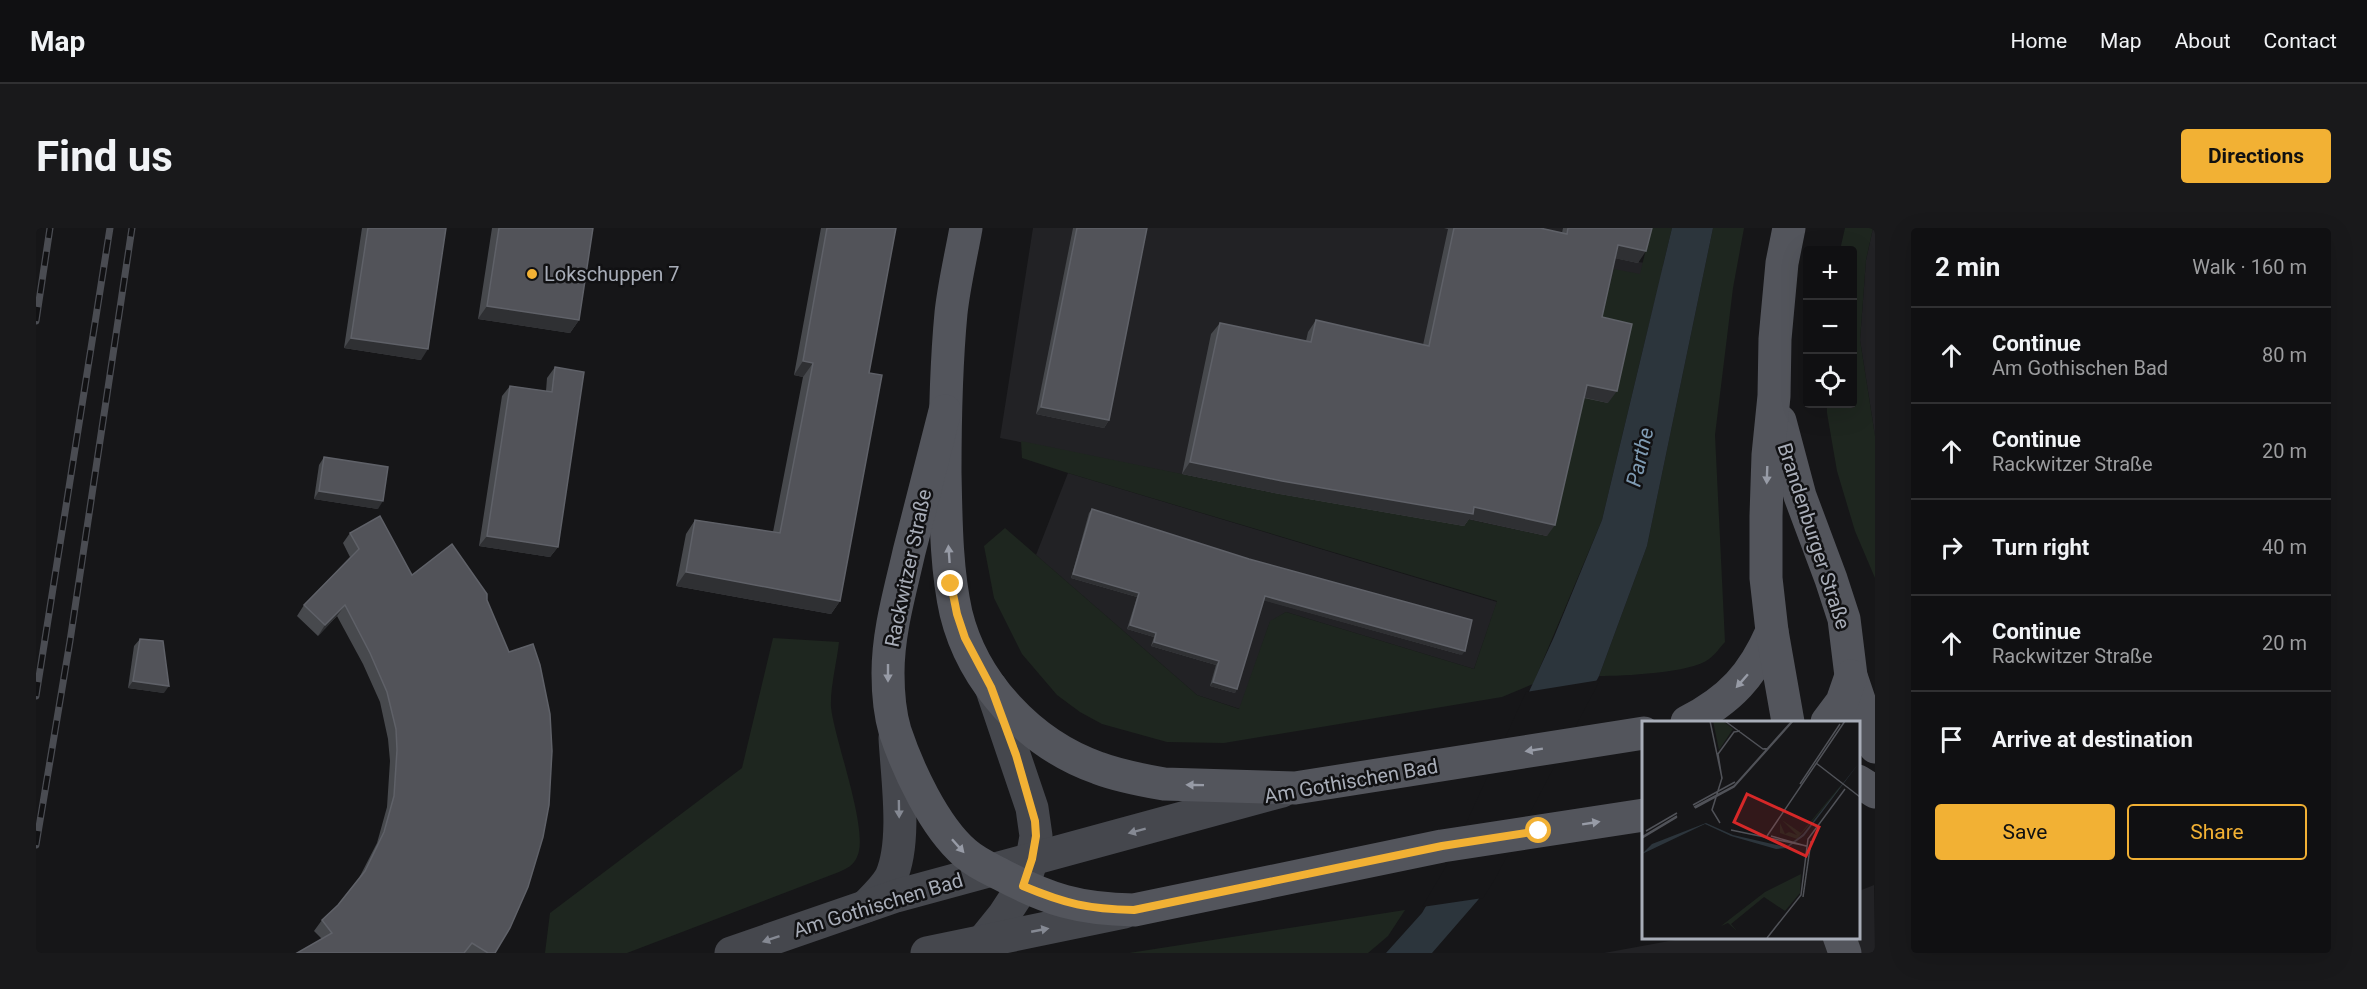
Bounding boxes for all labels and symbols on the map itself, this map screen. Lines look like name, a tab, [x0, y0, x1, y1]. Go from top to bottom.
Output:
place label: Lokschuppen 7	[544, 262, 679, 286]
marker: Lokschuppen 7	[525, 267, 539, 281]
water label: Parthe	[1622, 425, 1658, 489]
street label: Brandenburger Straße	[1773, 440, 1855, 632]
one-way arrow	[1762, 466, 1772, 485]
street label: Rackwitzer Straße	[880, 487, 936, 649]
one-way arrow	[944, 544, 954, 563]
route end	[937, 570, 963, 596]
one-way arrow	[883, 663, 893, 682]
one-way arrow	[1736, 673, 1749, 688]
inset map	[1642, 721, 1860, 938]
one-way arrow	[1525, 746, 1544, 755]
street label: Am Gothischen Bad	[1262, 754, 1440, 808]
one-way arrow	[1185, 780, 1204, 790]
one-way arrow	[894, 800, 904, 819]
route start	[1525, 817, 1551, 843]
one-way arrow	[1582, 818, 1601, 827]
one-way arrow	[1128, 827, 1146, 836]
one-way arrow	[951, 838, 965, 853]
street label: Am Gothischen Bad	[790, 868, 966, 942]
one-way arrow	[1031, 925, 1050, 934]
one-way arrow	[762, 934, 780, 944]

